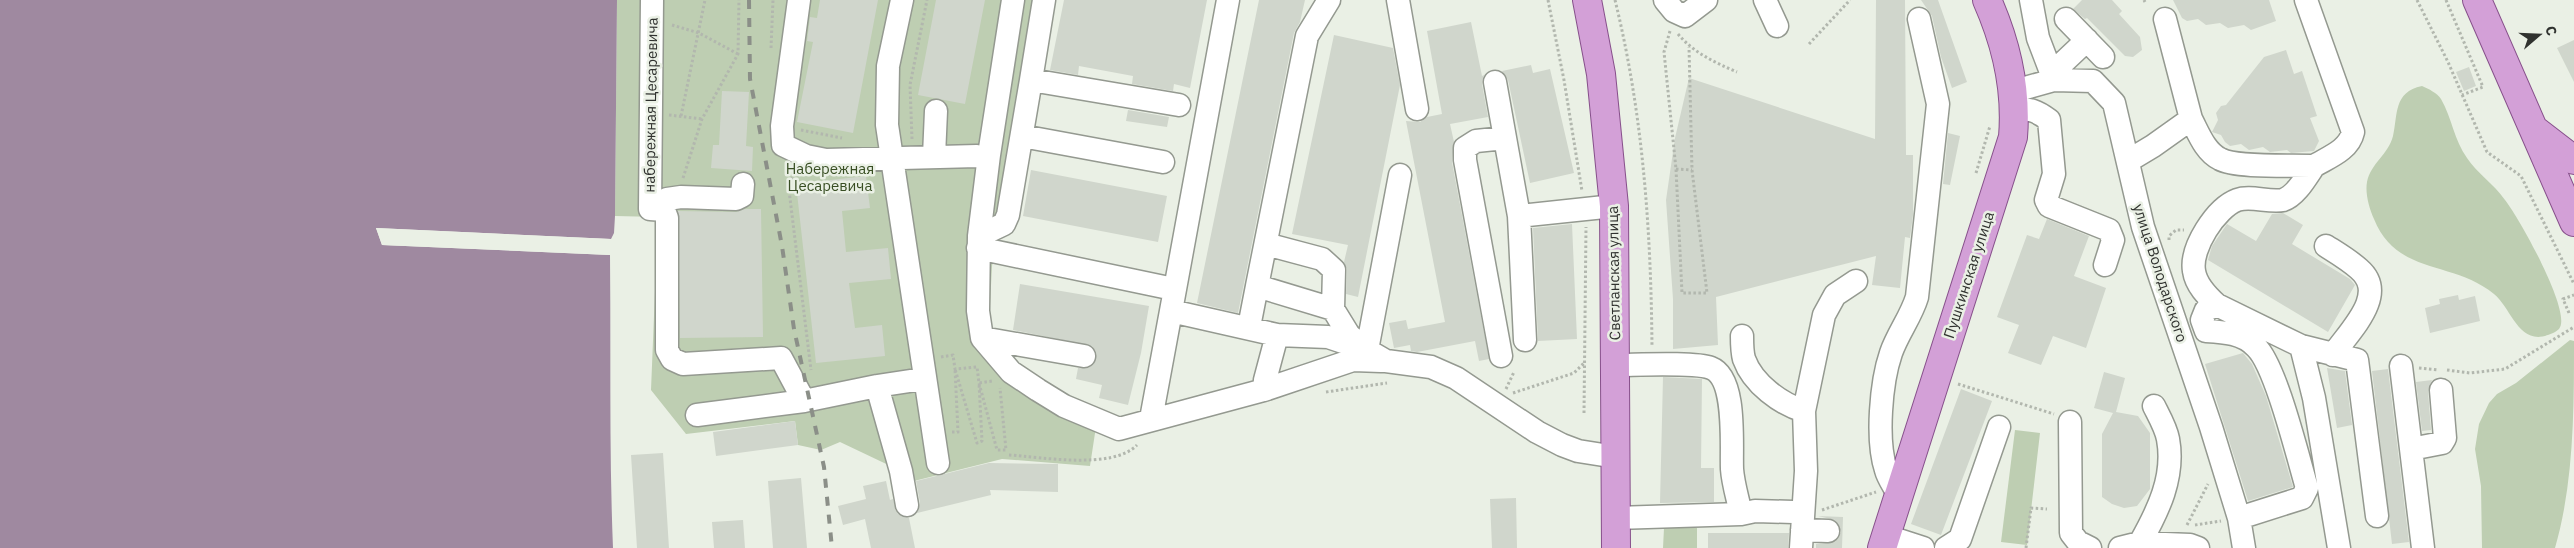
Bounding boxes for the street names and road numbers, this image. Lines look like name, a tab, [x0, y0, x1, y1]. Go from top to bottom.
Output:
street label: набережная Цесаревича	[639, 17, 662, 193]
street label: улица Володарского	[2129, 201, 2192, 344]
street label: Светланская улица	[1603, 206, 1624, 340]
street label: Пушкинская улица	[1939, 209, 1998, 341]

